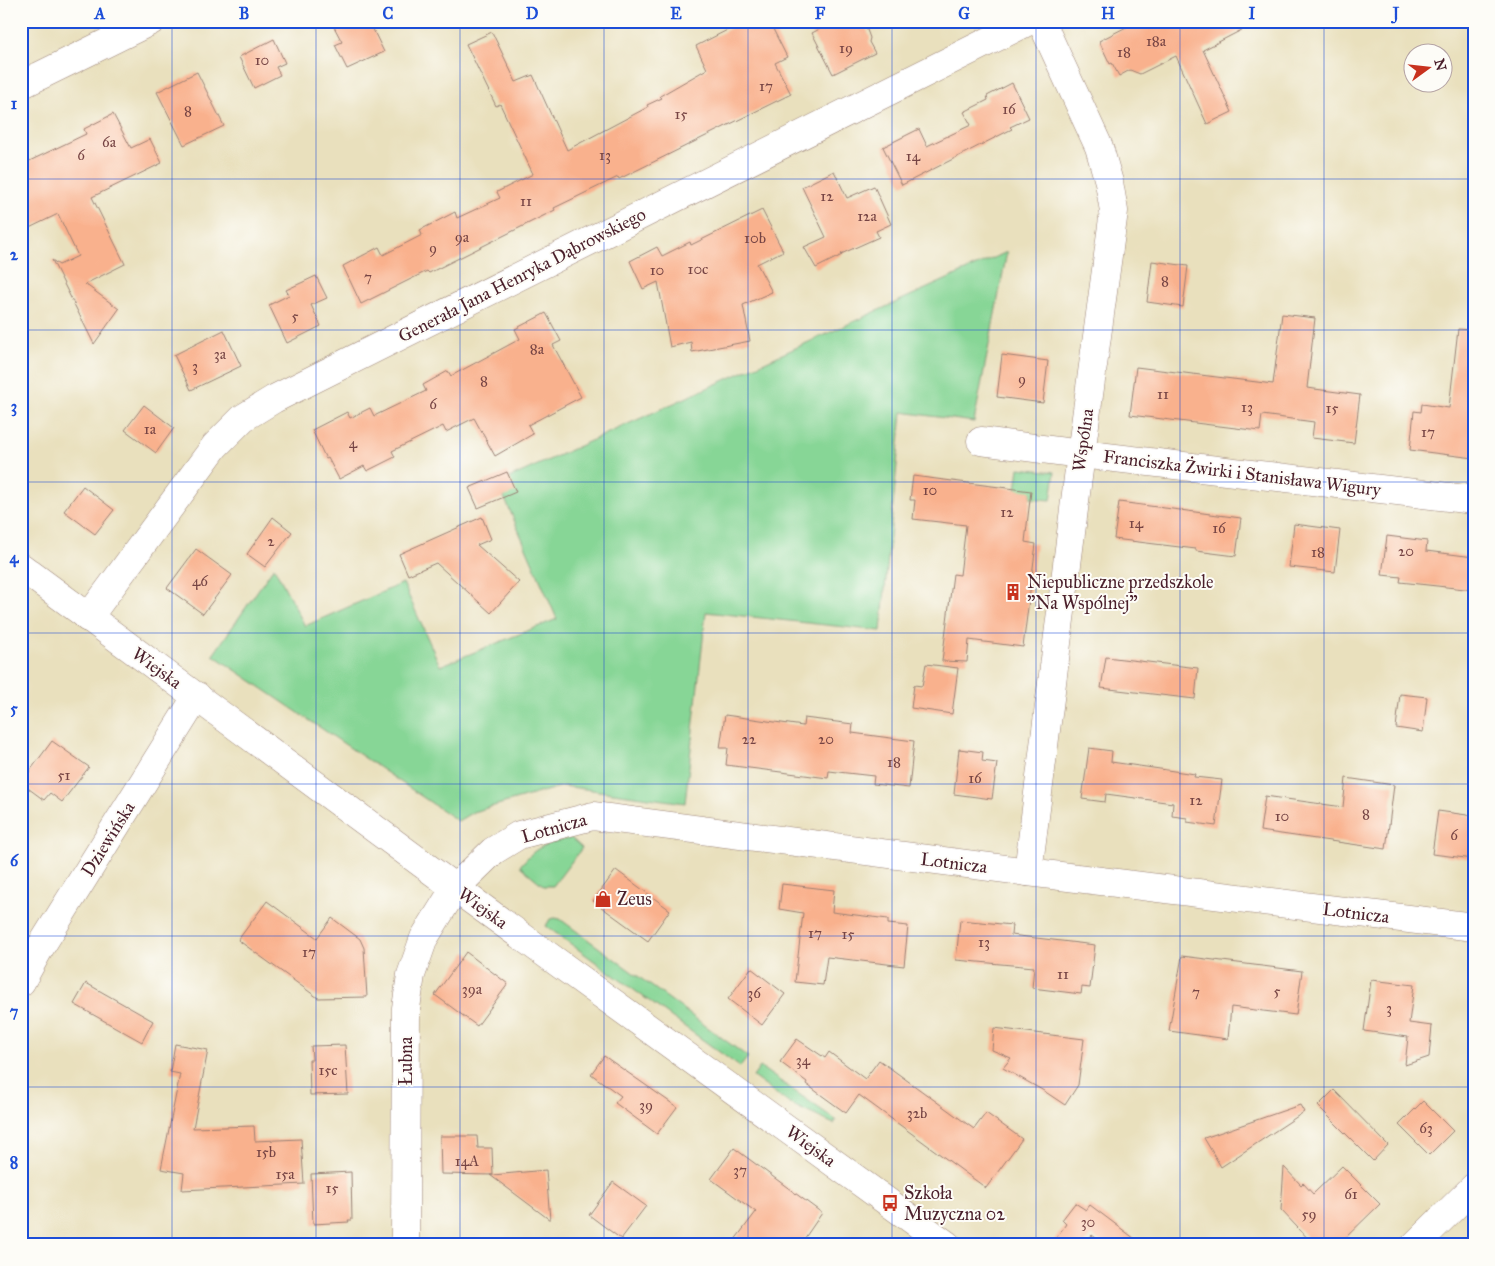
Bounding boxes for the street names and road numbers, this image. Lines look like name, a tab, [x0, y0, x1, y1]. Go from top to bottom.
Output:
street label: Generała Jana Henryka Dąbrowskiego	[395, 203, 650, 348]
street label: Wspólna	[1068, 407, 1098, 473]
street label: Franciszka Żwirki i Stanisława Wigury	[1102, 444, 1383, 502]
street label: Wiejska	[128, 643, 187, 694]
street label: Dziewińska	[76, 797, 140, 880]
street label: Lotnicza	[519, 808, 590, 848]
street label: Lotnicza	[919, 848, 989, 878]
street label: Wiejska	[454, 883, 513, 934]
street label: Lotnicza	[1321, 898, 1391, 928]
street label: Łubna	[395, 1036, 417, 1085]
street label: Wiejska	[782, 1121, 841, 1172]

